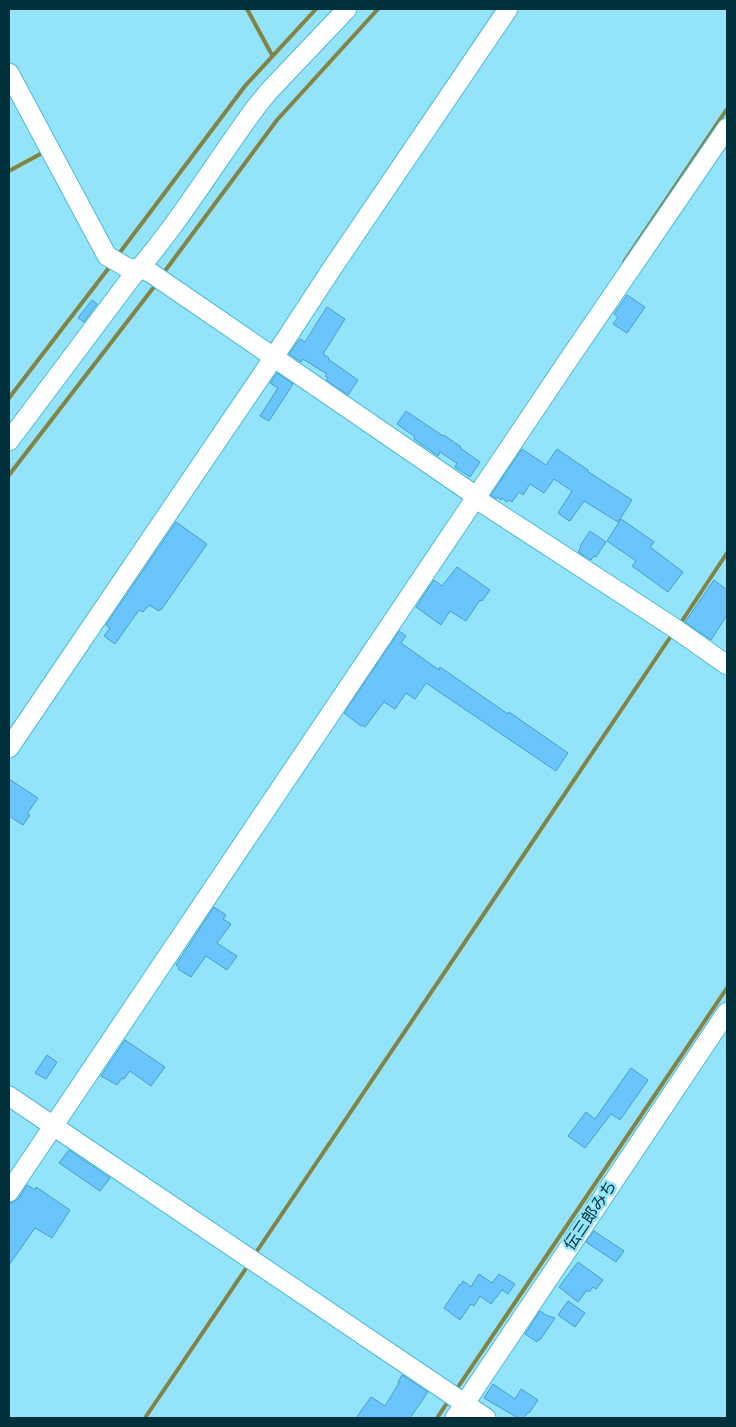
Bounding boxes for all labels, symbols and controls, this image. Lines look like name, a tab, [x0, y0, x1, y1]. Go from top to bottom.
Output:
street label: 伝三郎みち	[560, 1177, 620, 1253]

